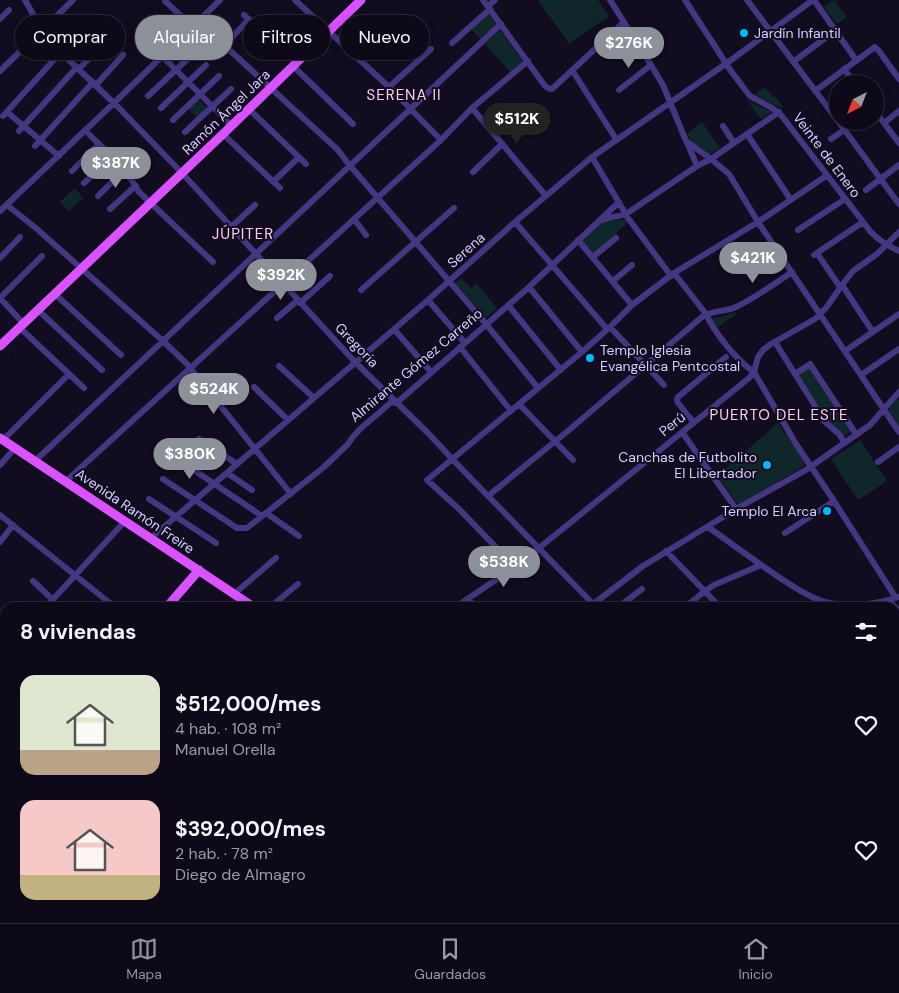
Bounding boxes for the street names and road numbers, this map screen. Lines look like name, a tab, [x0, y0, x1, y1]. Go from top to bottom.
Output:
street label: Ramón Ángel Jara	[178, 65, 274, 159]
street label: Veinte de Enero	[789, 109, 865, 201]
street label: Serena	[443, 228, 489, 272]
street label: Almirante Gómez Carreño	[346, 304, 486, 426]
street label: Gregoria	[331, 319, 383, 371]
street label: Perú	[655, 408, 689, 440]
street label: Avenida Ramón Freire	[72, 464, 198, 558]

